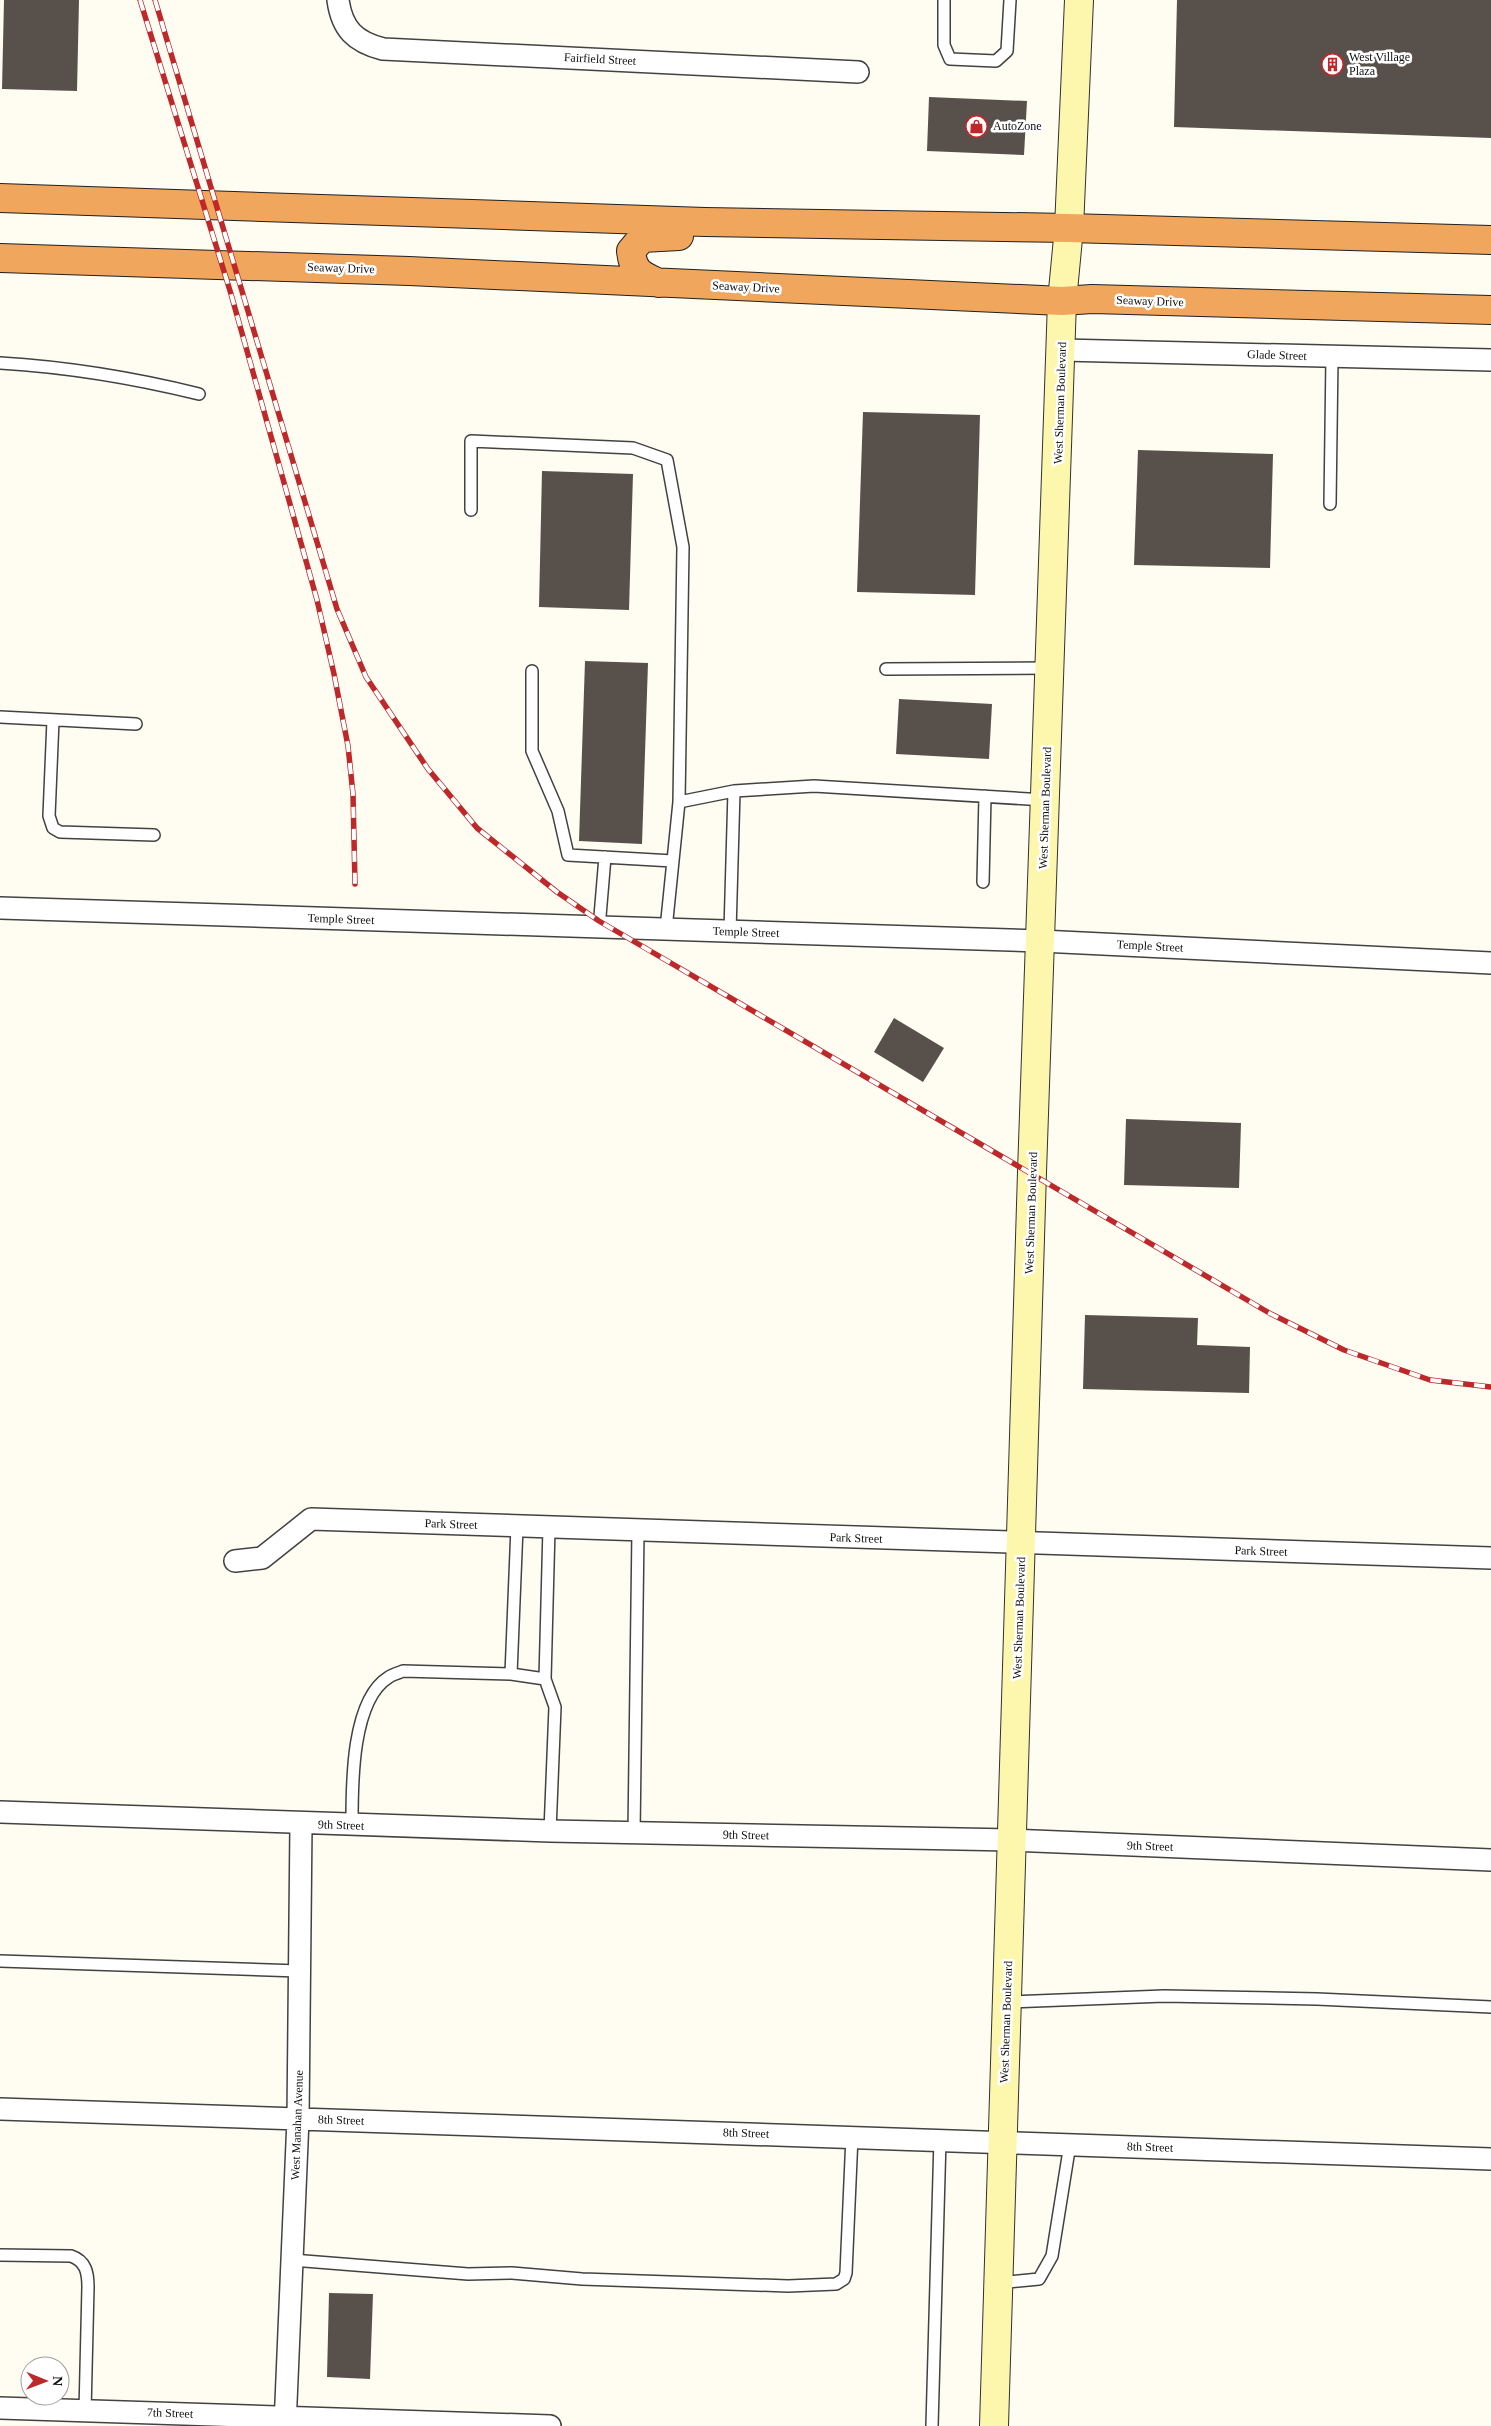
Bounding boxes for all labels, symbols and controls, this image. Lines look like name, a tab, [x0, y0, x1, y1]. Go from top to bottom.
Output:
street label: Fairfield Street	[564, 50, 637, 68]
place label: West Village Plaza	[1349, 50, 1410, 78]
building icon: West Village Plaza	[1321, 52, 1345, 76]
shop icon: AutoZone	[965, 114, 989, 138]
place label: AutoZone	[993, 119, 1042, 133]
street label: Seaway Drive	[307, 260, 375, 276]
street label: Seaway Drive	[712, 278, 780, 296]
street label: Seaway Drive	[1116, 293, 1184, 309]
street label: West Sherman Boulevard	[1051, 342, 1069, 464]
street label: Glade Street	[1247, 347, 1308, 363]
street label: West Sherman Boulevard	[1036, 747, 1054, 869]
street label: Temple Street	[307, 911, 375, 927]
street label: Temple Street	[712, 924, 780, 940]
street label: Temple Street	[1116, 937, 1184, 955]
street label: West Sherman Boulevard	[1022, 1152, 1040, 1274]
street label: Park Street	[424, 1516, 478, 1532]
street label: Park Street	[829, 1530, 883, 1546]
street label: Park Street	[1234, 1543, 1288, 1559]
street label: West Sherman Boulevard	[1010, 1557, 1028, 1679]
street label: 9th Street	[318, 1817, 365, 1833]
street label: 9th Street	[723, 1828, 770, 1842]
street label: 9th Street	[1127, 1838, 1174, 1854]
street label: West Sherman Boulevard	[997, 1961, 1015, 2083]
street label: West Manahan Avenue	[288, 2070, 306, 2180]
street label: 8th Street	[318, 2112, 365, 2128]
street label: 8th Street	[723, 2125, 770, 2141]
street label: 8th Street	[1127, 2139, 1174, 2155]
north arrow	[20, 2356, 70, 2406]
text: N	[50, 2376, 65, 2386]
street label: 7th Street	[147, 2405, 194, 2421]

